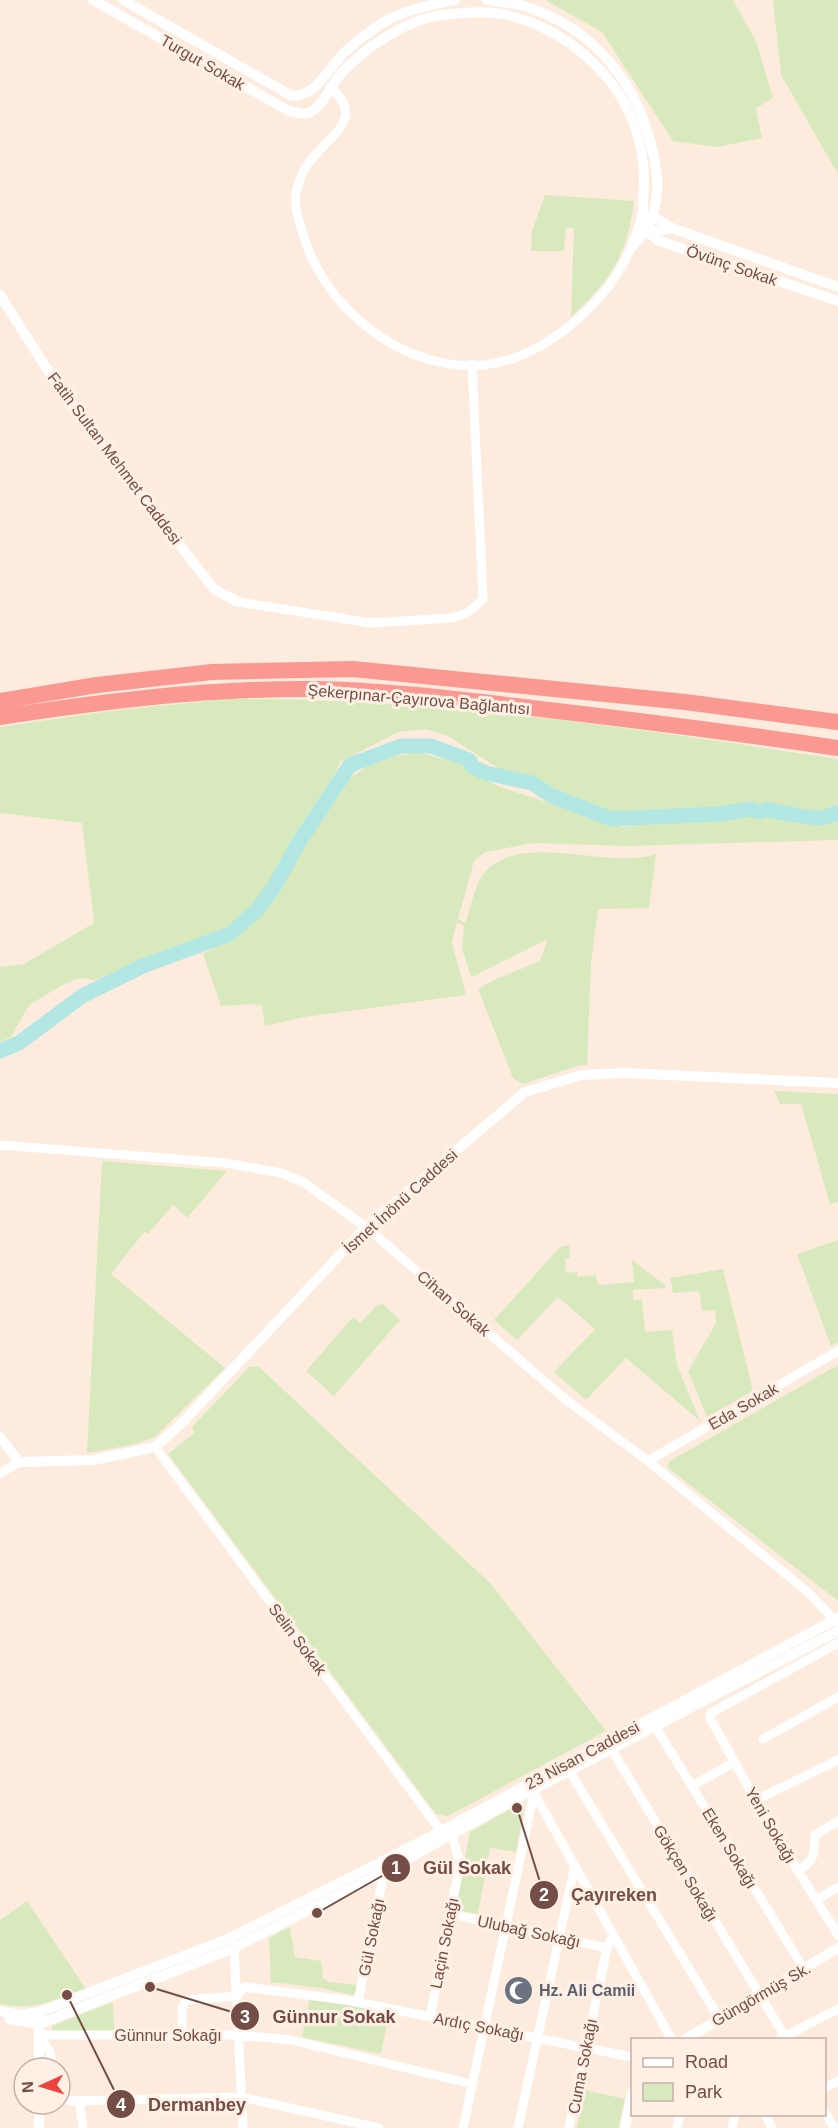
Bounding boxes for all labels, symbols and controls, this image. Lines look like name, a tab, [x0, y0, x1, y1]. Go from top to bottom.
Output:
street label: Turgut Sokak	[158, 31, 249, 94]
street label: Övünç Sokak	[684, 242, 781, 289]
street label: Fatih Sultan Mehmet Caddesi	[44, 369, 185, 548]
street label: Şekerpınar-Çayırova Bağlantısı	[307, 681, 531, 718]
street label: İsmet İnönü Caddesi	[339, 1145, 461, 1257]
street label: Cihan Sokak	[414, 1267, 494, 1340]
street label: Eda Sokak	[705, 1379, 782, 1433]
street label: Selin Sokak	[265, 1600, 330, 1679]
street label: 23 Nisan Caddesi	[522, 1718, 642, 1793]
street label: Yeni Sokağı	[742, 1784, 799, 1866]
street label: Eken Sokağı	[699, 1805, 760, 1892]
street label: Gökçen Sokağı	[650, 1822, 721, 1925]
callout: Gül Sokak	[381, 1850, 523, 1886]
text: 1	[391, 1858, 401, 1878]
text: Gül Sokak	[423, 1858, 512, 1878]
callout: Çayıreken	[529, 1877, 669, 1913]
text: 2	[539, 1885, 549, 1905]
text: Çayıreken	[571, 1885, 657, 1905]
street label: Laçin Sokağı	[427, 1896, 462, 1990]
street label: Gül Sokağı	[356, 1897, 387, 1978]
street label: Ulubağ Sokağı	[476, 1912, 582, 1951]
street label: Güngörmüş Sk.	[709, 1959, 814, 2030]
mosque icon: Hz. Ali Camii	[502, 1974, 534, 2006]
place label: Hz. Ali Camii	[539, 1982, 635, 1999]
callout: Günnur Sokak	[230, 1998, 408, 2034]
text: 3	[240, 2007, 250, 2027]
text: Günnur Sokak	[272, 2007, 396, 2027]
street label: Ardıç Sokağı	[432, 2009, 525, 2044]
street label: Cuma Sokağı	[565, 2017, 600, 2115]
street label: Günnur Sokağı	[114, 2027, 222, 2044]
legend	[631, 2038, 826, 2116]
text: Road	[685, 2052, 728, 2072]
north arrow	[12, 2056, 72, 2116]
text: N	[19, 2081, 36, 2093]
text: Park	[685, 2082, 723, 2102]
callout: Dermanbey	[106, 2086, 258, 2122]
text: 4	[116, 2095, 126, 2115]
text: Dermanbey	[148, 2095, 246, 2115]

